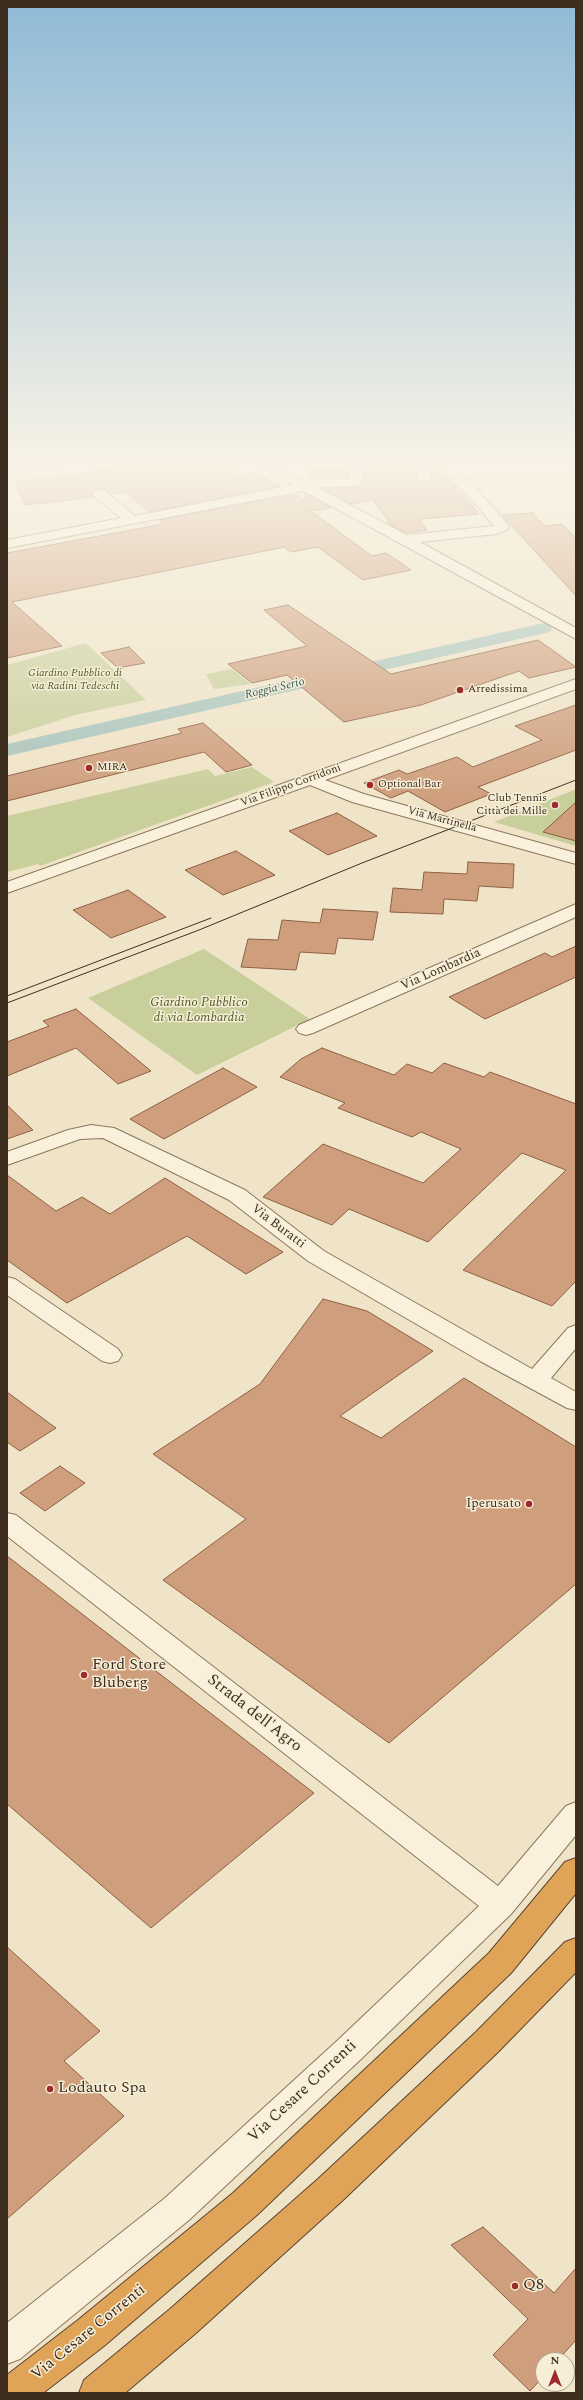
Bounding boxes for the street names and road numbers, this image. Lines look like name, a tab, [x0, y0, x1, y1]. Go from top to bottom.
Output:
street label: Via Filippo Corridoni	[239, 762, 343, 810]
street label: Via Martinella	[406, 804, 478, 836]
street label: Via Lombardia	[398, 945, 484, 995]
street label: Via Buratti	[248, 1201, 308, 1253]
street label: Strada dell'Agro	[203, 1671, 305, 1757]
street label: Via Cesare Correnti	[245, 2037, 361, 2147]
street label: Via Cesare Correnti	[28, 2281, 150, 2385]

